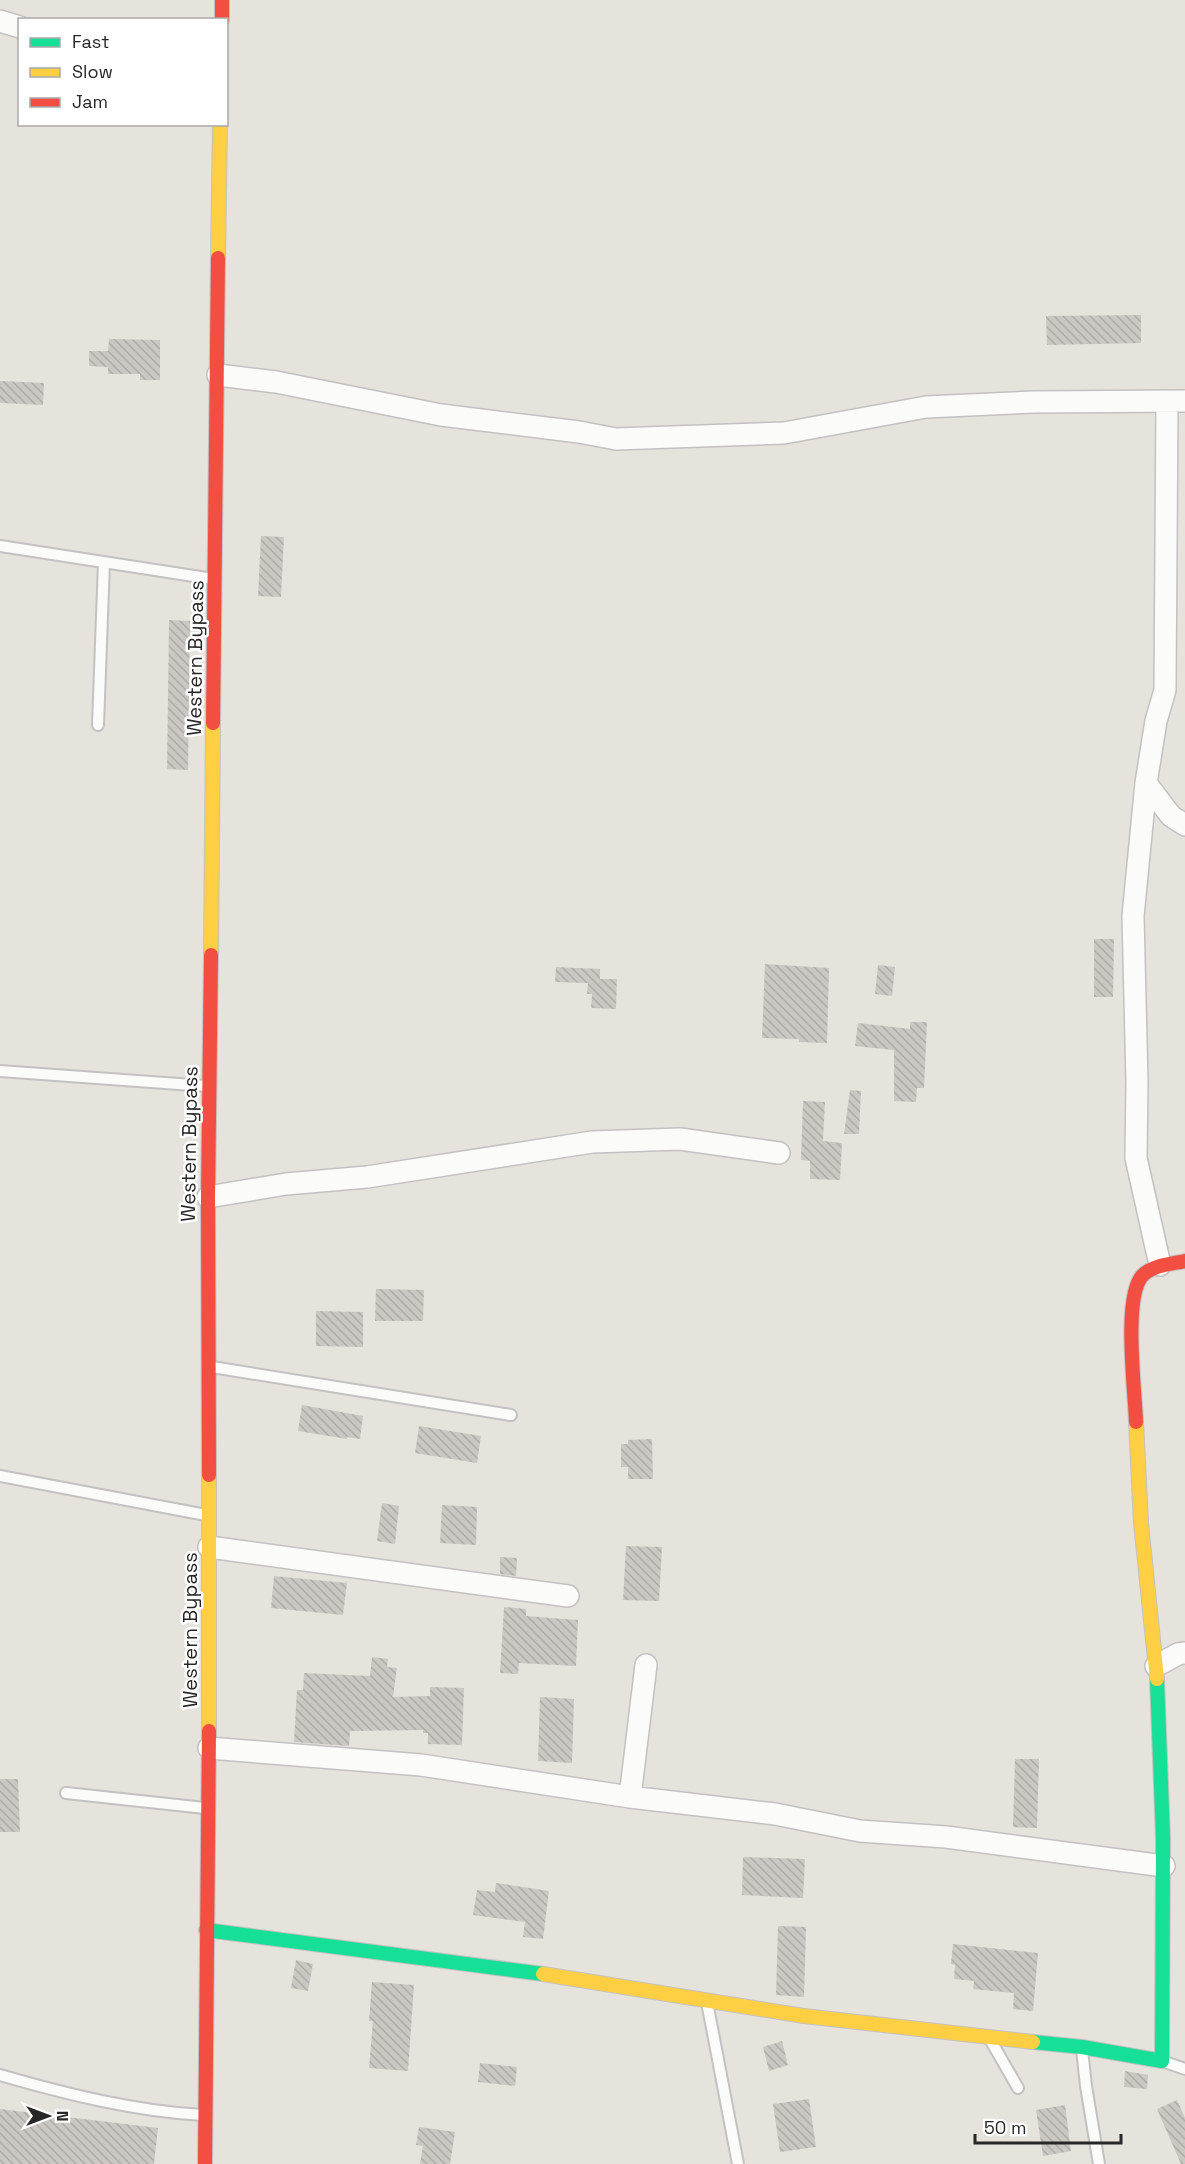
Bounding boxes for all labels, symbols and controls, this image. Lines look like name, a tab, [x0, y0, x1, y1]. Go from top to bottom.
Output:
legend	[18, 18, 228, 126]
text: Fast	[72, 30, 109, 53]
text: Slow	[72, 60, 113, 83]
text: Jam	[72, 90, 108, 113]
street label: Western Bypass	[181, 580, 209, 736]
street label: Western Bypass	[175, 1066, 203, 1222]
street label: Western Bypass	[177, 1552, 203, 1708]
north arrow	[18, 2086, 78, 2146]
scale bar	[975, 2107, 1120, 2145]
text: N	[52, 2111, 73, 2121]
text: 50 m	[984, 2116, 1026, 2139]

